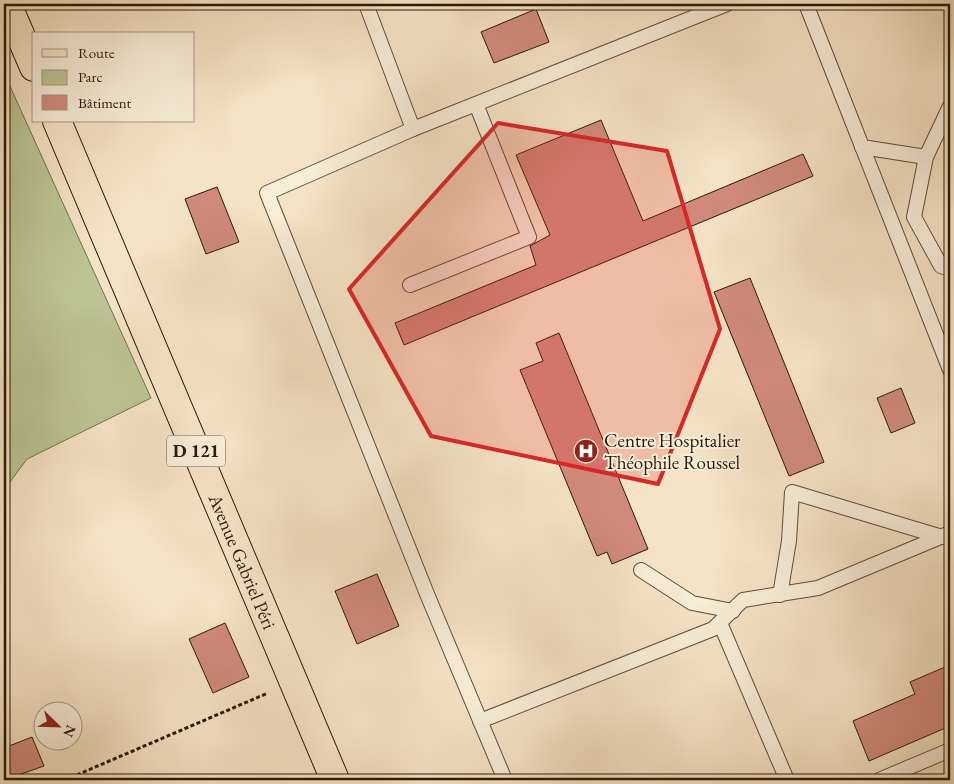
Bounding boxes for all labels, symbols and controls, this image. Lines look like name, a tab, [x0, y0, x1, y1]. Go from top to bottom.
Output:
legend	[32, 32, 195, 122]
text: Route	[78, 43, 115, 62]
text: Parc	[78, 67, 103, 86]
text: Bâtiment	[78, 93, 132, 112]
place label: Centre Hospitalier Théophile Roussel	[604, 428, 741, 475]
road number: D 121	[167, 436, 225, 466]
hospital icon: Centre Hospitalier Théophile Roussel	[573, 438, 599, 464]
street label: Avenue Gabriel Péri	[202, 489, 282, 633]
north arrow	[32, 702, 82, 752]
text: N	[59, 722, 80, 740]

